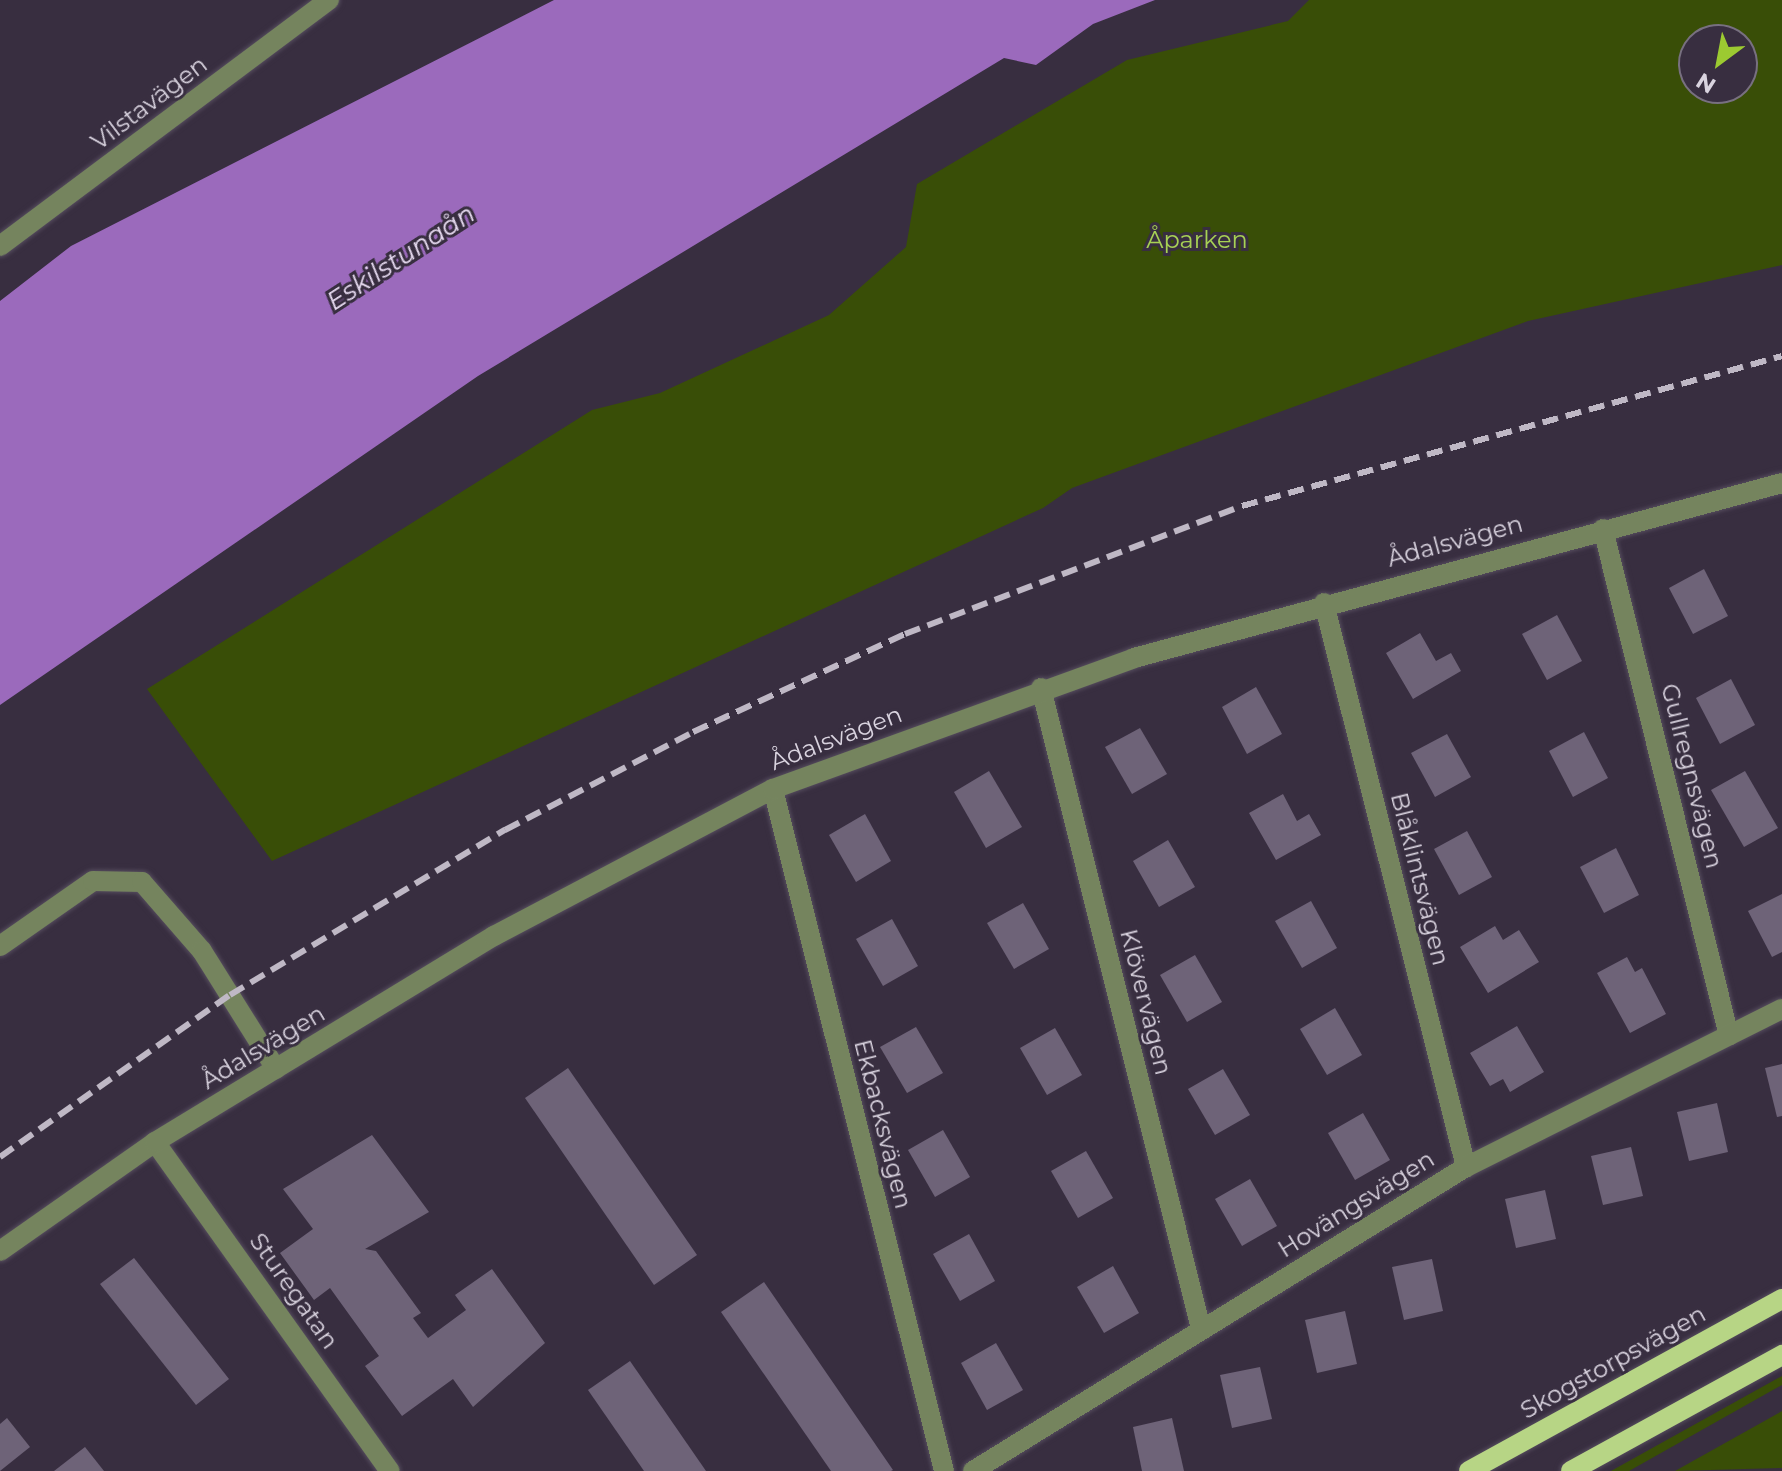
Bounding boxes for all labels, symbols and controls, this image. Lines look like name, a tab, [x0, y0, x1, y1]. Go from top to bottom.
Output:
north arrow	[1678, 24, 1758, 104]
street label: Vilstavägen	[85, 50, 213, 156]
text: N	[1691, 67, 1721, 99]
water label: Eskilstunaån	[321, 198, 481, 318]
park label: Åparken	[1146, 226, 1248, 254]
street label: Ådalsvägen	[1384, 509, 1526, 573]
street label: Gullregnsvägen	[1655, 681, 1729, 871]
street label: Ådalsvägen	[766, 700, 906, 776]
street label: Blåklintsvägen	[1385, 790, 1455, 968]
street label: Klövervägen	[1114, 926, 1178, 1078]
street label: Ådalsvägen	[196, 999, 330, 1095]
street label: Ekbacksvägen	[848, 1036, 918, 1212]
street label: Hovängsvägen	[1273, 1144, 1439, 1264]
street label: Sturegatan	[244, 1228, 344, 1354]
street label: Skogstorpsvägen	[1515, 1299, 1711, 1425]

